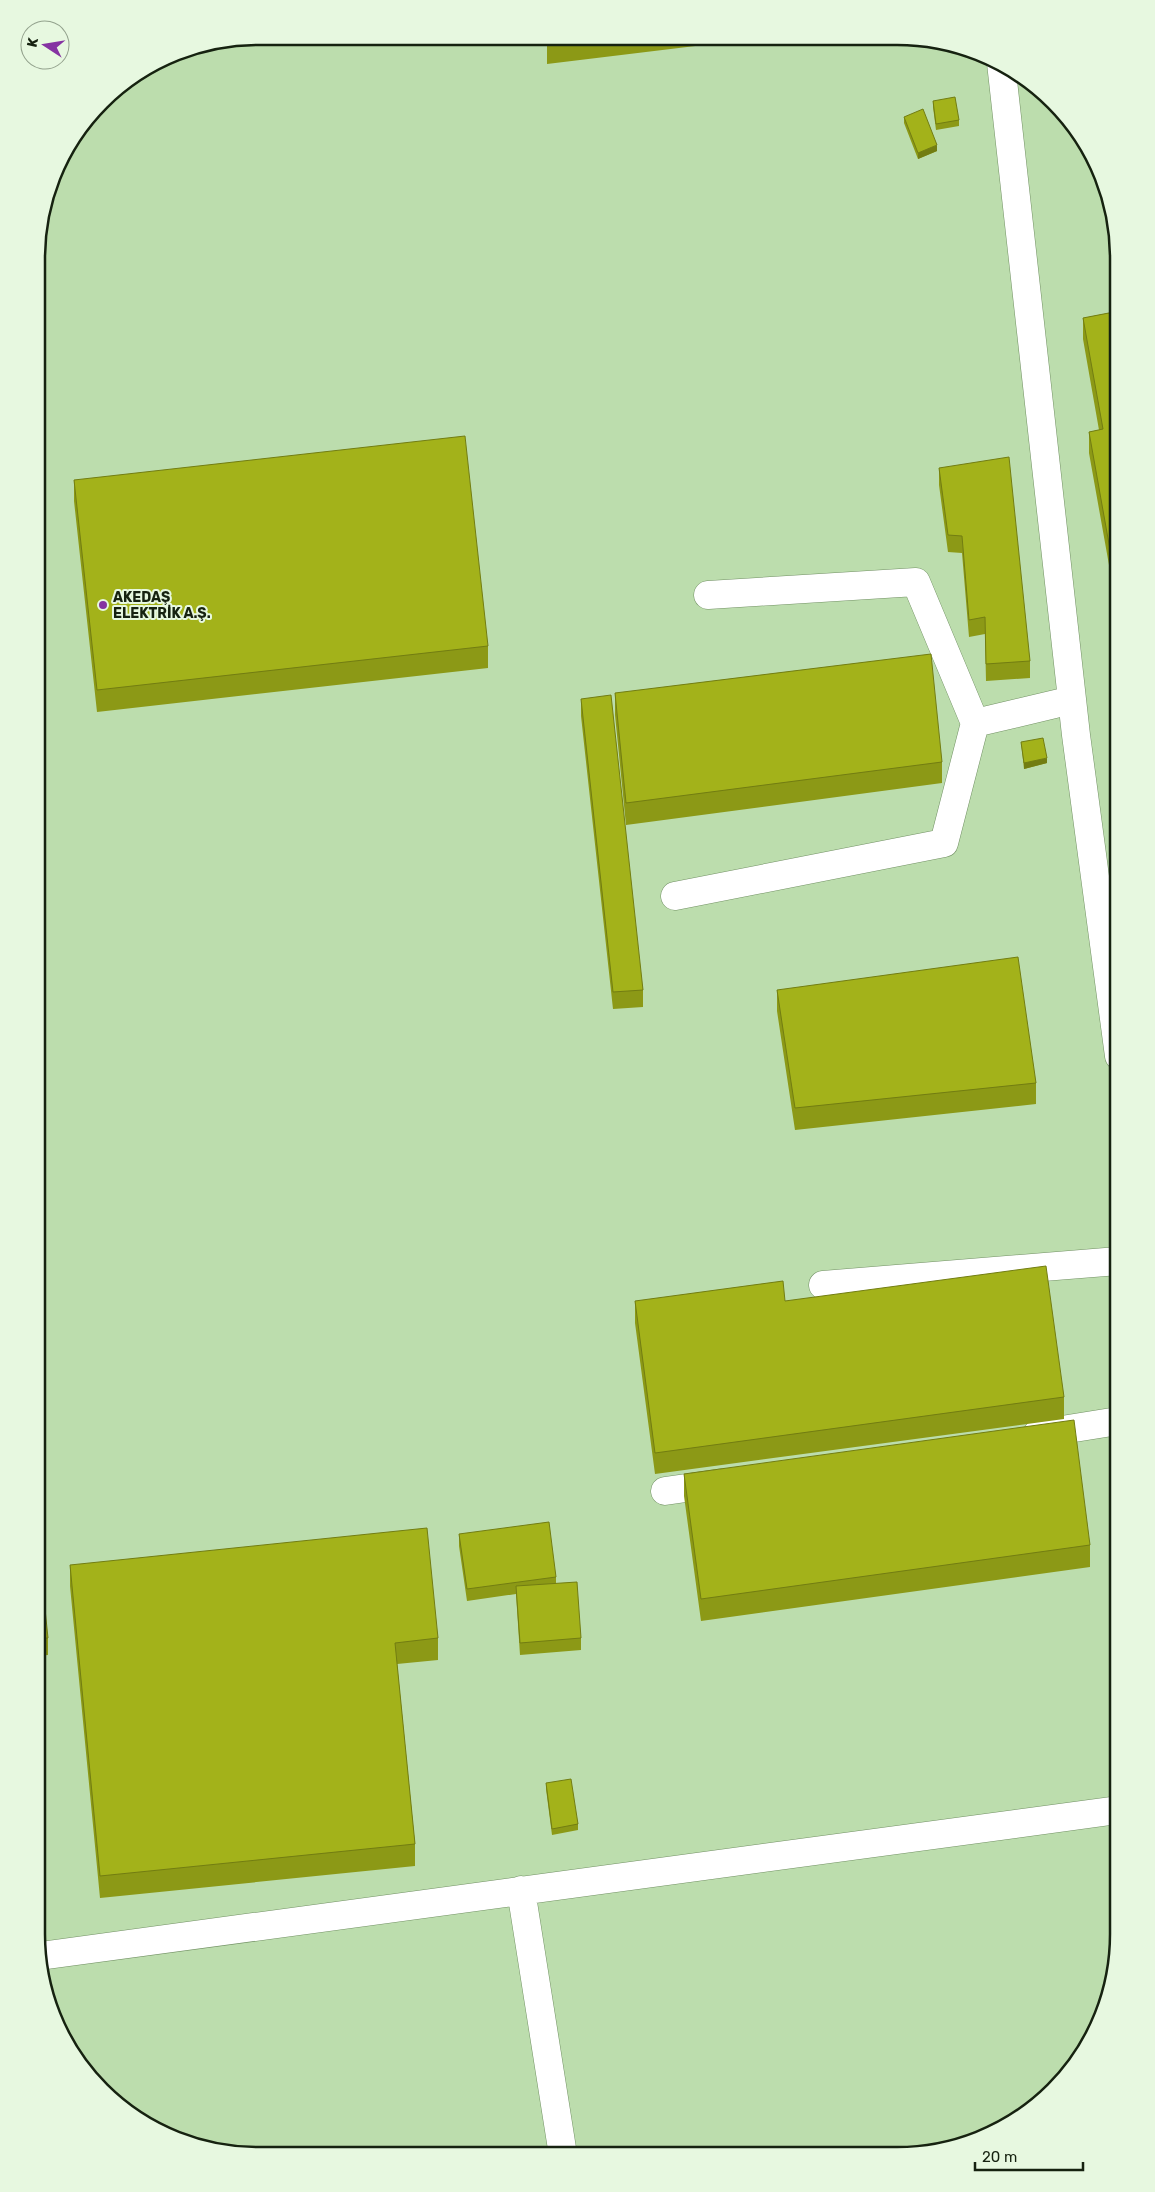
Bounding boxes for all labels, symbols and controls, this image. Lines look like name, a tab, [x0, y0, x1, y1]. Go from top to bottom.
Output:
north arrow	[20, 20, 70, 70]
text: K	[23, 35, 42, 49]
place label: AKEDAŞ ELEKTRİK A.Ş.	[113, 589, 211, 622]
marker: AKEDAŞ ELEKTRİK A.Ş.	[97, 599, 109, 611]
scale bar	[975, 2140, 1082, 2172]
text: 20 m	[982, 2148, 1017, 2166]

